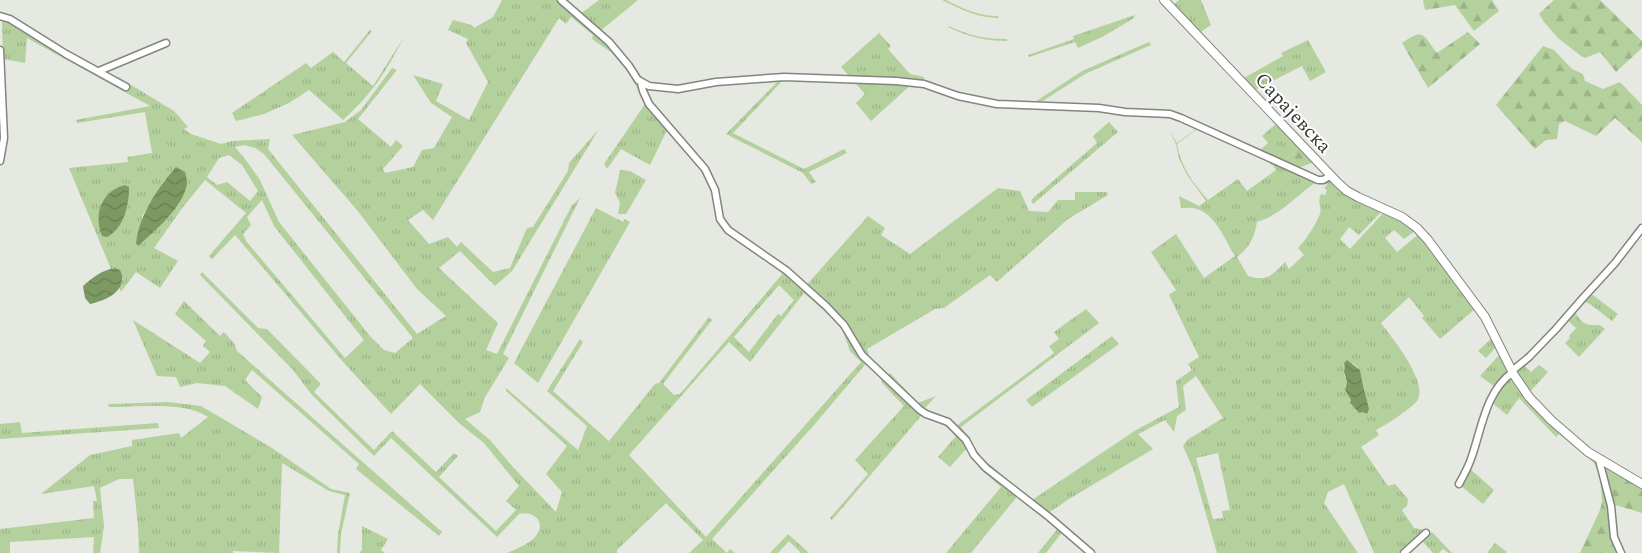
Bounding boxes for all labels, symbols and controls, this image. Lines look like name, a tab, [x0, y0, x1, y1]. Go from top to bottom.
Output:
street label: Сарајевска	[1247, 66, 1339, 161]

